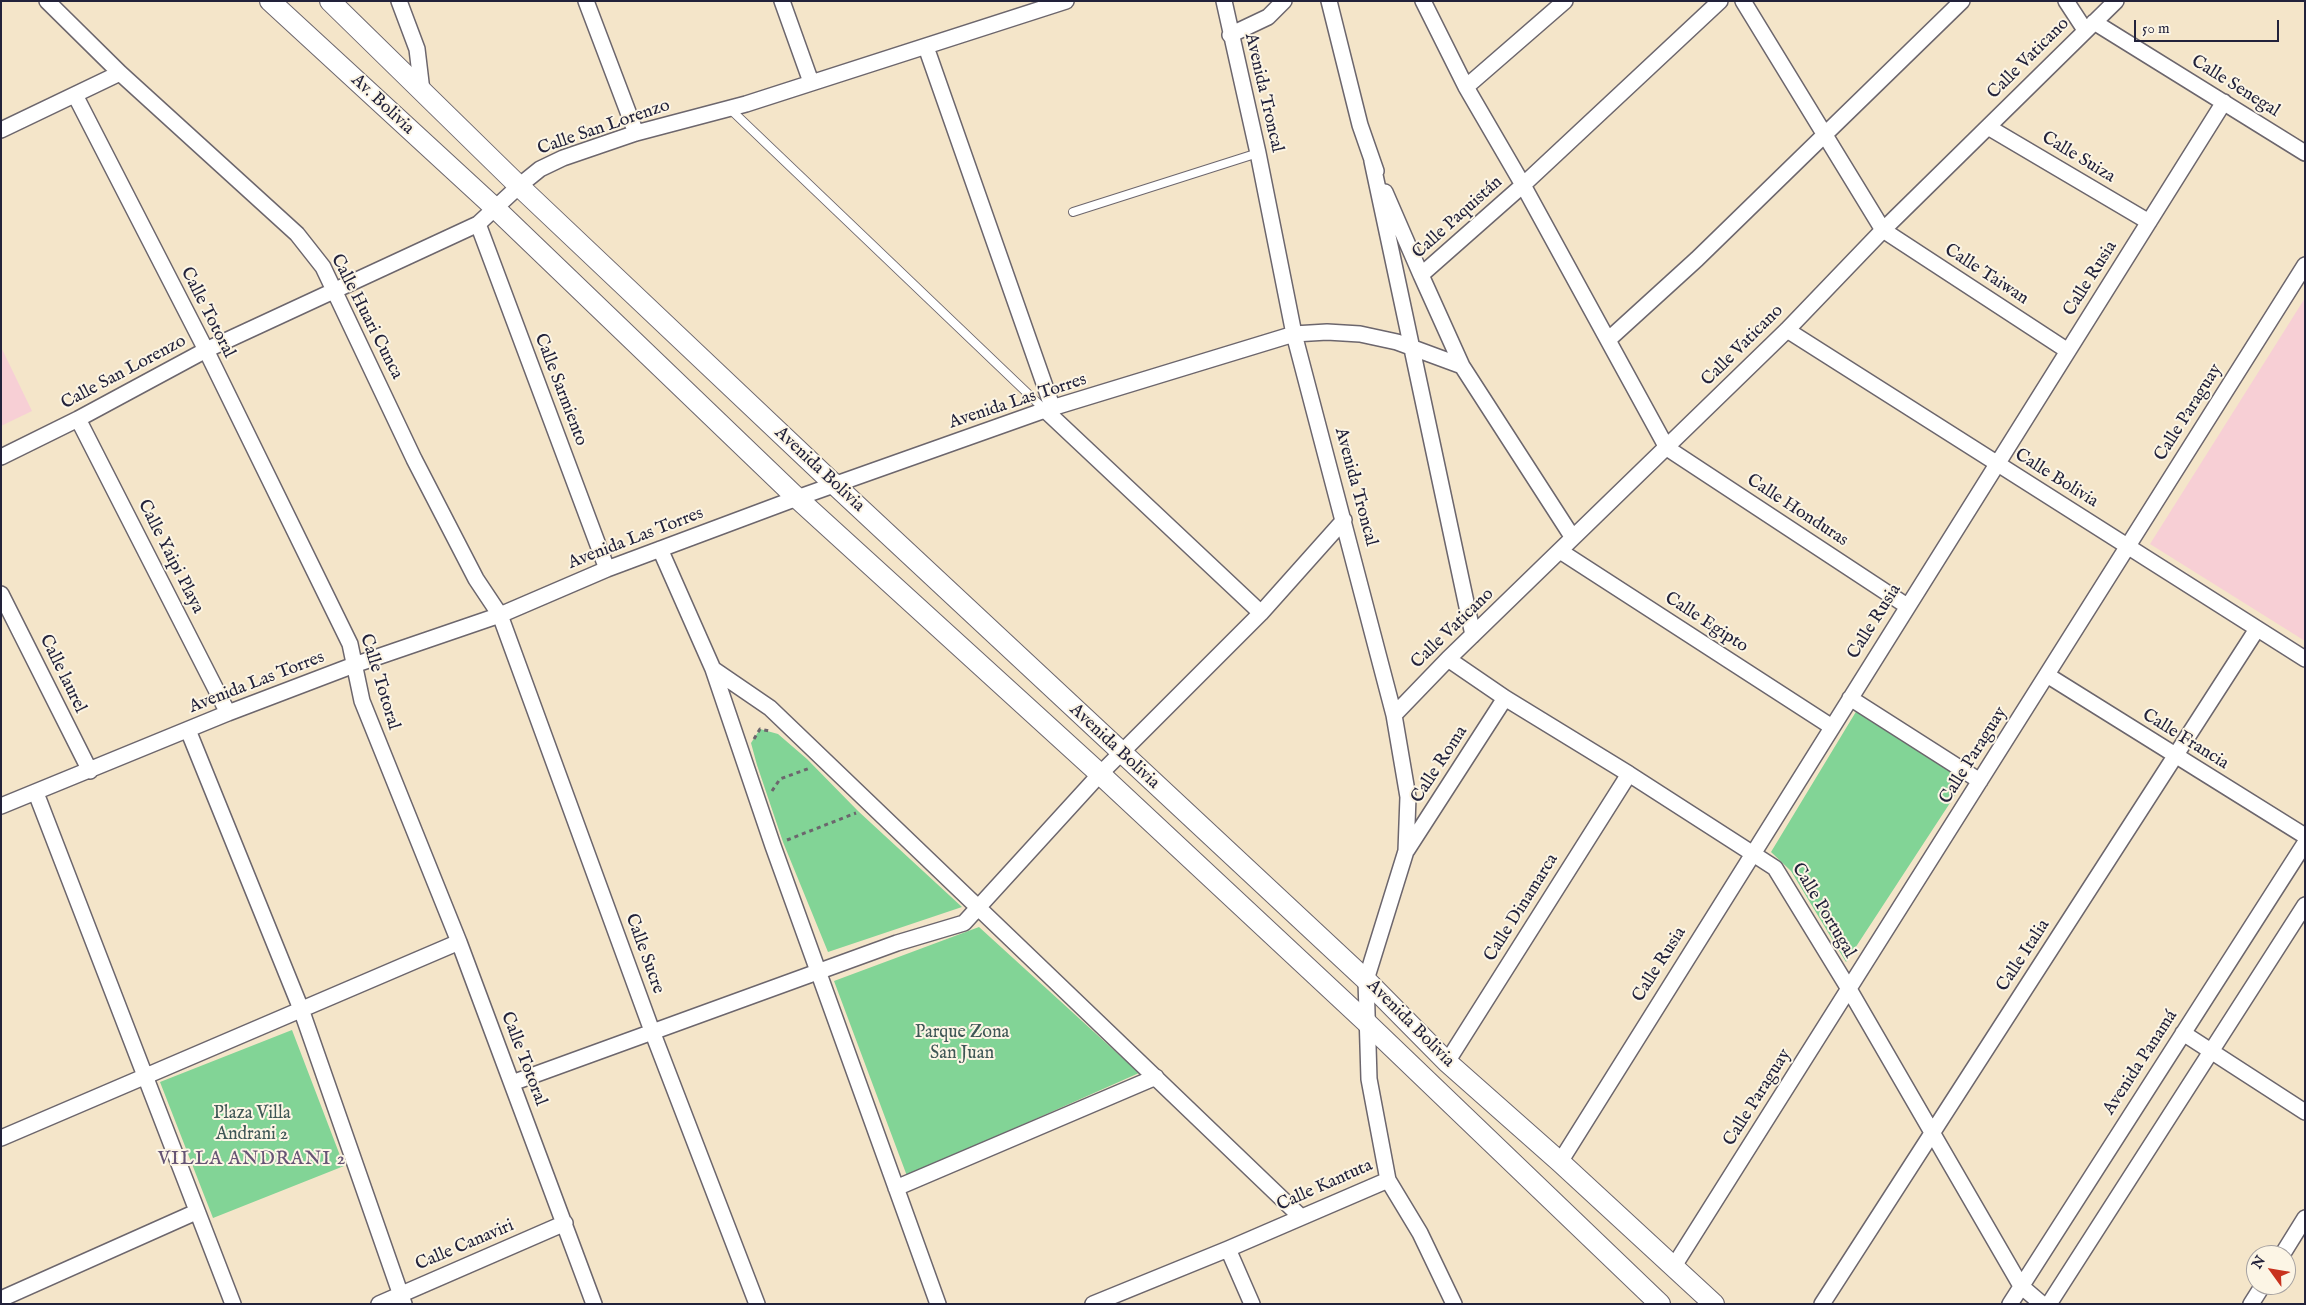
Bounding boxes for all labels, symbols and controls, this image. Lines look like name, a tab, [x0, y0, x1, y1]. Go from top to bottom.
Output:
scale bar	[2136, 10, 2281, 42]
street label: Calle Vaticano	[1984, 14, 2074, 104]
text: 50 m	[2142, 19, 2170, 38]
street label: Avenida Troncal	[1239, 31, 1287, 155]
street label: Calle Senegal	[2187, 51, 2283, 123]
street label: Av. Bolivia	[346, 70, 418, 140]
street label: Calle San Lorenzo	[535, 95, 673, 161]
street label: Calle Suiza	[2037, 128, 2119, 188]
street label: Calle Paquistán	[1409, 172, 1507, 264]
street label: Calle Rusia	[2059, 237, 2123, 321]
street label: Calle Taiwan	[1940, 240, 2032, 310]
street label: Calle Huari Cunca	[325, 251, 407, 383]
street label: Calle Totoral	[175, 264, 239, 362]
street label: Calle Vaticano	[1698, 301, 1788, 391]
street label: Calle San Lorenzo	[58, 331, 190, 415]
street label: Calle Sarmiento	[529, 331, 591, 449]
street label: Calle Paraguay	[2151, 360, 2227, 466]
street label: Avenida Las Torres	[946, 370, 1090, 434]
street label: Avenida Bolivia	[769, 423, 869, 517]
street label: Avenida Troncal	[1329, 425, 1381, 549]
street label: Calle Bolivia	[2010, 445, 2102, 513]
street label: Calle Honduras	[1742, 470, 1852, 552]
street label: Calle Yaipi Playa	[132, 497, 208, 617]
street label: Avenida Las Torres	[565, 503, 707, 575]
street label: Calle Rusia	[1843, 580, 1907, 664]
street label: Calle Vaticano	[1407, 584, 1499, 674]
street label: Calle Egipto	[1660, 588, 1752, 658]
street label: Calle laurel	[34, 631, 90, 717]
street label: Calle Totoral	[354, 632, 404, 732]
street label: Avenida Las Torres	[186, 647, 328, 719]
street label: Avenida Bolivia	[1064, 700, 1164, 794]
street label: Calle Paraguay	[1936, 703, 2012, 809]
street label: Calle Francia	[2138, 705, 2232, 775]
street label: Calle Roma	[1407, 722, 1473, 808]
street label: Calle Dinamarca	[1480, 850, 1564, 966]
street label: Calle Portugal	[1786, 860, 1860, 962]
street label: Calle Sucre	[620, 911, 668, 997]
street label: Calle Italia	[1993, 916, 2055, 996]
street label: Calle Rusia	[1628, 923, 1692, 1007]
street label: Avenida Bolivia	[1362, 976, 1458, 1072]
street label: Avenida Panamá	[2099, 1007, 2183, 1119]
street label: Calle Totoral	[495, 1009, 551, 1109]
park label: Parque Zona San Juan	[915, 1022, 1009, 1064]
street label: Calle Paraguay	[1720, 1045, 1796, 1151]
park label: Plaza Villa Andrani 2	[213, 1103, 291, 1146]
district label: VILLA ANDRANI 2	[156, 1149, 348, 1171]
street label: Calle Kantuta	[1274, 1155, 1376, 1217]
street label: Calle Canaviri	[413, 1216, 517, 1276]
north arrow	[2246, 1245, 2296, 1295]
text: N	[2248, 1253, 2270, 1272]

